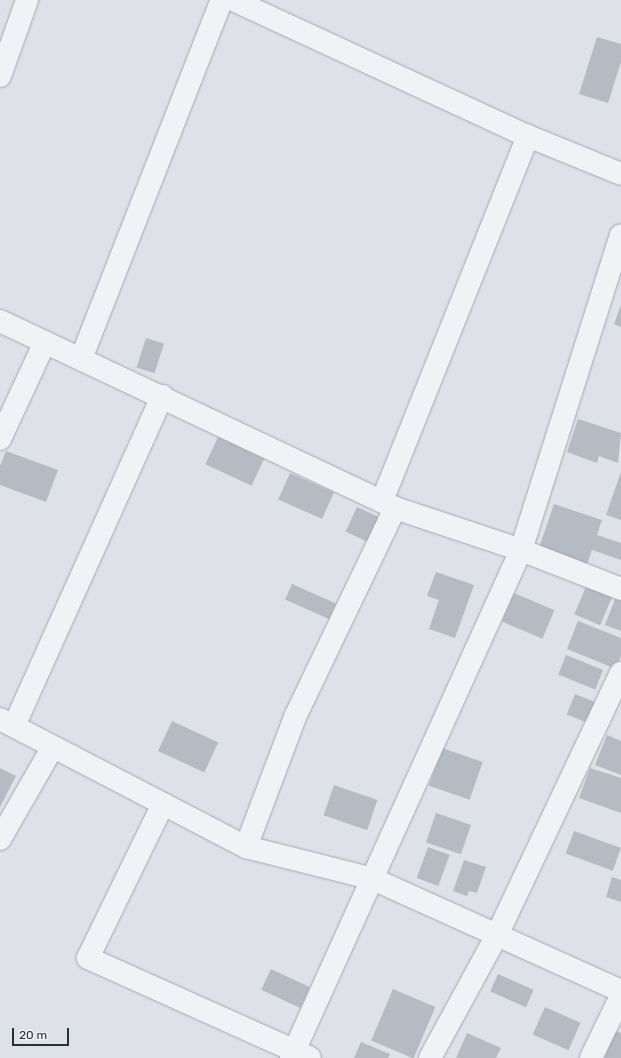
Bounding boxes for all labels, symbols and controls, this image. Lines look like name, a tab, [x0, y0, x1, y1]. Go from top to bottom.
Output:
scale bar	[14, 1020, 71, 1046]
text: 20 m	[19, 1028, 47, 1042]

